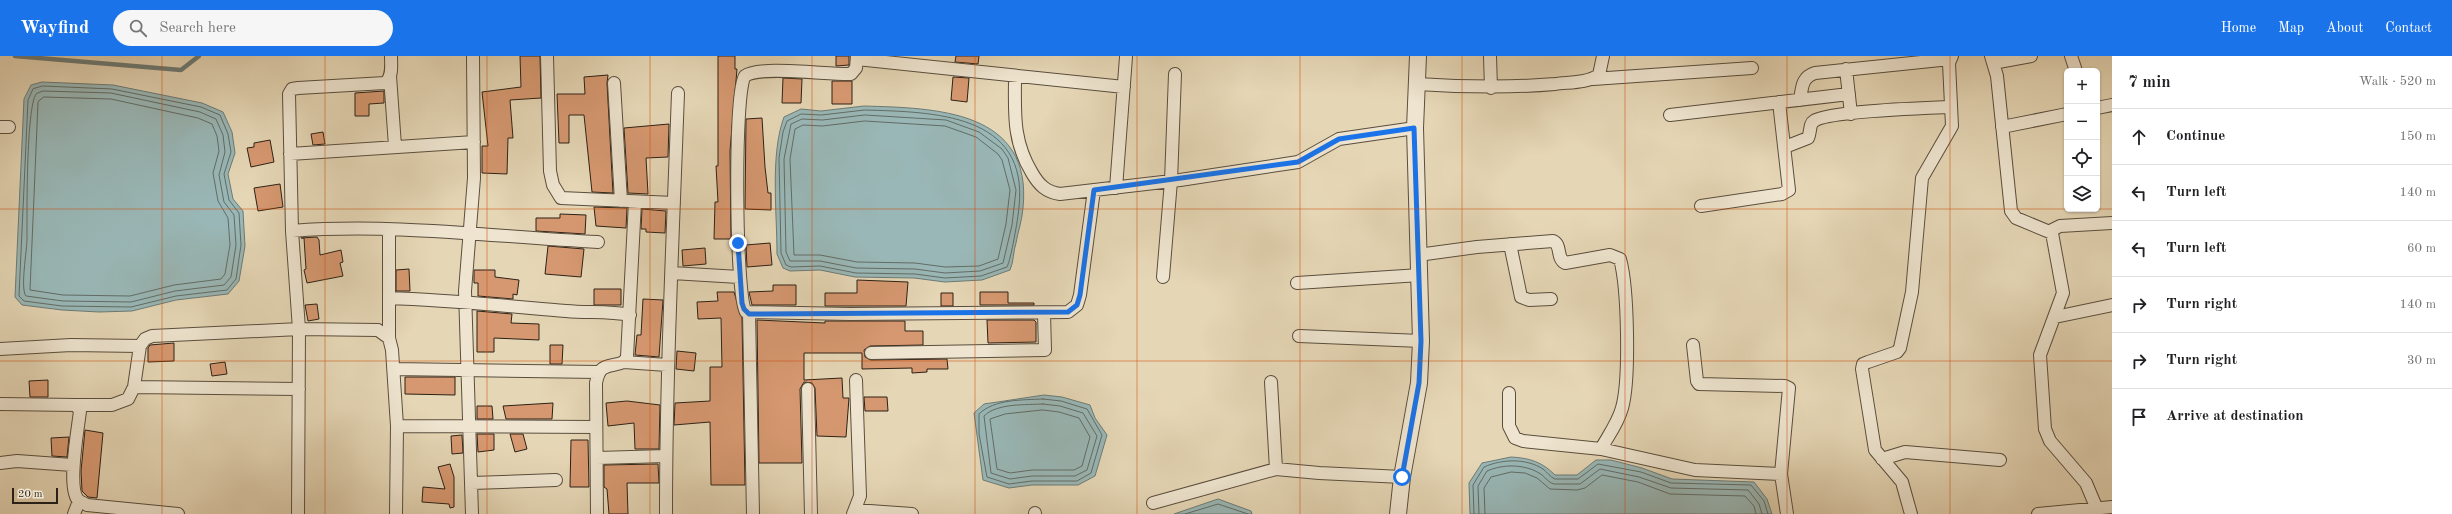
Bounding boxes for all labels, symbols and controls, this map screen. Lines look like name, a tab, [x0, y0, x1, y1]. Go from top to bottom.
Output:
search box	[113, 10, 393, 46]
icon: search	[127, 17, 149, 39]
text: Wayfind	[20, 19, 89, 38]
text: Search here	[159, 21, 236, 36]
text: Home	[2221, 21, 2256, 35]
text: Map	[2278, 21, 2304, 35]
text: About	[2326, 21, 2363, 35]
text: Contact	[2385, 21, 2432, 35]
map controls	[2064, 68, 2100, 212]
button: +	[2064, 68, 2100, 104]
text: 7 min	[2128, 74, 2171, 91]
text: Walk · 520 m	[2359, 75, 2436, 88]
button: −	[2064, 104, 2100, 140]
icon: ahead	[2128, 126, 2150, 148]
text: Continue	[2166, 129, 2225, 144]
text: 150 m	[2399, 130, 2436, 143]
button: locate	[2064, 140, 2100, 176]
button: layers	[2064, 176, 2100, 212]
icon: left	[2128, 182, 2150, 204]
text: Turn left	[2166, 185, 2226, 200]
text: 140 m	[2399, 186, 2436, 199]
route end	[729, 234, 747, 252]
icon: left	[2128, 238, 2150, 260]
text: Turn left	[2166, 241, 2226, 256]
text: 60 m	[2407, 242, 2436, 255]
icon: right	[2128, 294, 2150, 316]
text: Turn right	[2166, 297, 2237, 312]
text: 140 m	[2399, 298, 2436, 311]
icon: right	[2128, 350, 2150, 372]
text: Turn right	[2166, 353, 2237, 368]
text: 30 m	[2407, 354, 2436, 367]
icon: arrive	[2128, 406, 2150, 428]
text: Arrive at destination	[2166, 409, 2304, 424]
route start	[1393, 468, 1411, 486]
scale bar	[12, 486, 58, 505]
text: 20 m	[18, 489, 43, 500]

